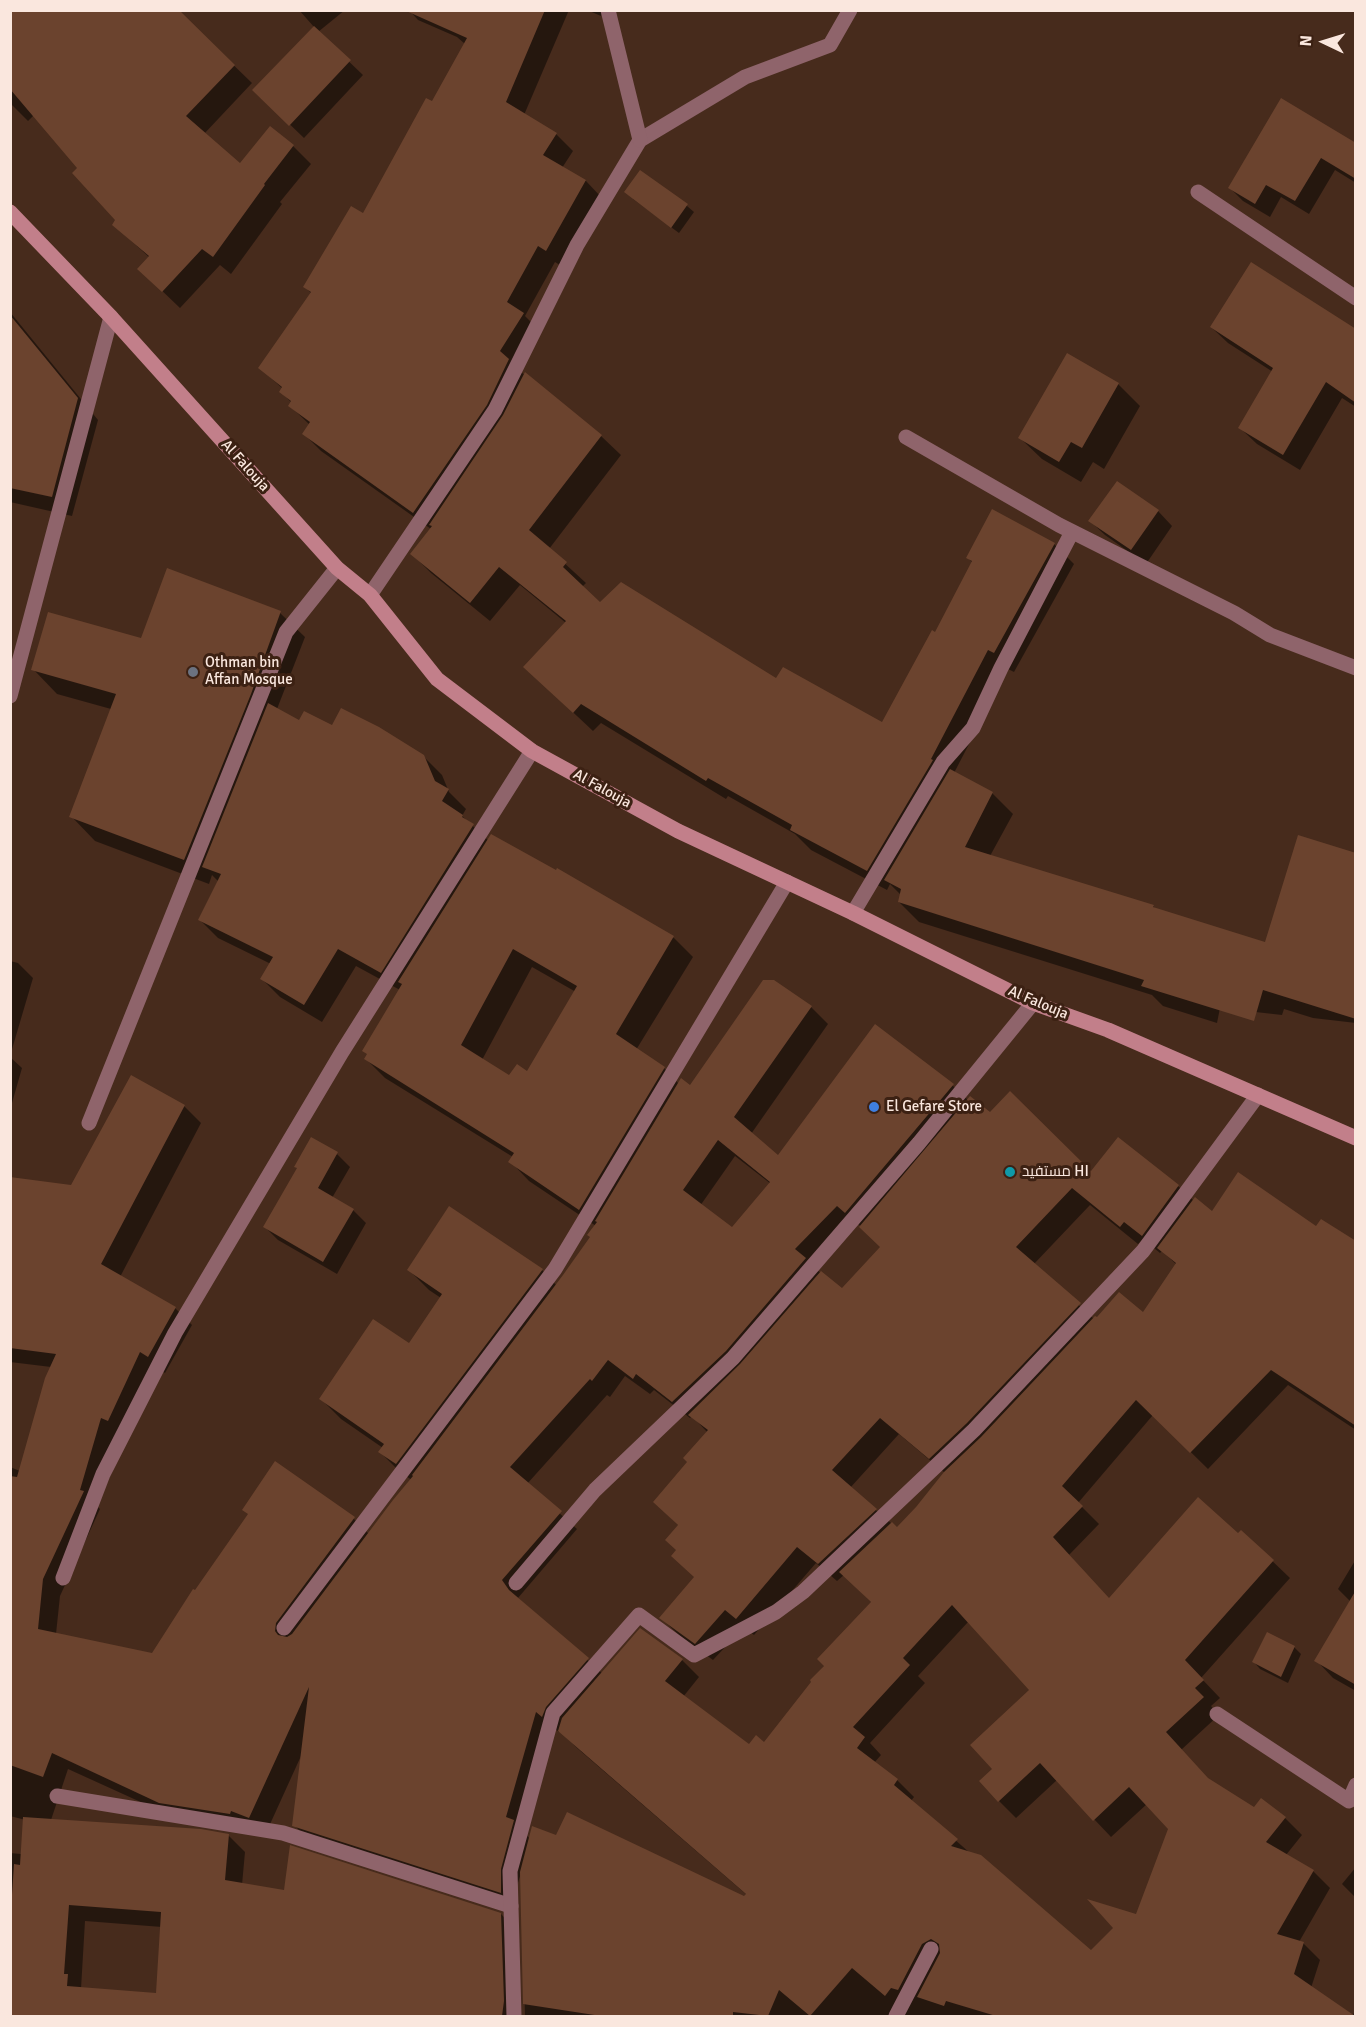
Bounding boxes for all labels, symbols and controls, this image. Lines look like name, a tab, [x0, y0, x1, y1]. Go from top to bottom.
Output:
north arrow	[1294, 12, 1354, 72]
text: N	[1296, 34, 1316, 47]
street label: Al Falouja	[217, 436, 273, 496]
place label: Othman bin Affan Mosque	[205, 654, 293, 689]
marker: Othman bin Affan Mosque	[186, 665, 200, 679]
street label: Al Falouja	[570, 766, 634, 812]
street label: Al Falouja	[1005, 982, 1071, 1024]
place label: El Gefare Store	[886, 1098, 982, 1116]
marker: El Gefare Store	[867, 1100, 881, 1114]
place label: مستفيد HI	[1022, 1163, 1089, 1181]
marker: مستفيد HI	[1003, 1165, 1017, 1179]

